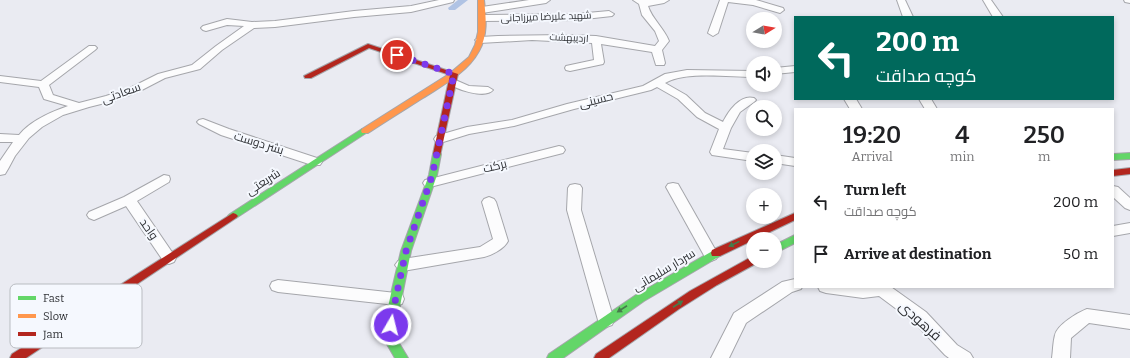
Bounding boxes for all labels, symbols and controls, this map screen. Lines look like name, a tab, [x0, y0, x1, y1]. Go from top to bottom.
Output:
street label: شهید علیرضا میرزاجانی	[500, 9, 592, 25]
north arrow	[746, 12, 782, 48]
map controls	[746, 12, 782, 268]
text: 200 m	[876, 25, 959, 58]
street label: اردیبهشت	[549, 31, 589, 45]
icon: left	[810, 32, 862, 84]
pin	[380, 38, 414, 72]
icon: arrive	[386, 44, 408, 66]
button: sound	[746, 56, 782, 92]
text: کوچه صداقت	[876, 65, 977, 87]
street label: سعادتی	[99, 79, 143, 107]
street label: حسینی	[577, 89, 615, 111]
button: search	[746, 100, 782, 136]
text: 19:20	[843, 121, 901, 149]
text: 4	[955, 121, 970, 149]
text: 250	[1023, 121, 1065, 149]
street label: بشر دوست	[232, 129, 286, 157]
button: layers	[746, 144, 782, 180]
text: Arrival	[851, 149, 893, 164]
text: min	[950, 149, 975, 164]
text: m	[1038, 149, 1050, 164]
street label: برکت	[482, 156, 508, 176]
street label: شریعتی	[243, 166, 283, 198]
text: Turn left	[844, 181, 906, 199]
button: +	[746, 188, 782, 224]
icon: left	[810, 191, 832, 213]
text: 200 m	[1053, 193, 1098, 211]
text: کوچه صداقت	[844, 204, 917, 219]
street label: واحد	[137, 216, 161, 242]
button: −	[746, 232, 782, 268]
one-way arrow	[728, 241, 740, 247]
icon: arrive	[810, 243, 832, 265]
text: Arrive at destination	[844, 245, 991, 263]
text: 50 m	[1063, 245, 1098, 263]
street label: سردار سلیمانی	[630, 246, 698, 294]
legend	[10, 284, 142, 348]
text: Fast	[43, 292, 64, 305]
street label: فرهودی	[895, 298, 945, 344]
one-way arrow	[673, 300, 683, 308]
position arrow	[370, 304, 412, 346]
one-way arrow	[616, 306, 628, 313]
text: Slow	[43, 310, 68, 323]
text: Jam	[42, 328, 63, 341]

